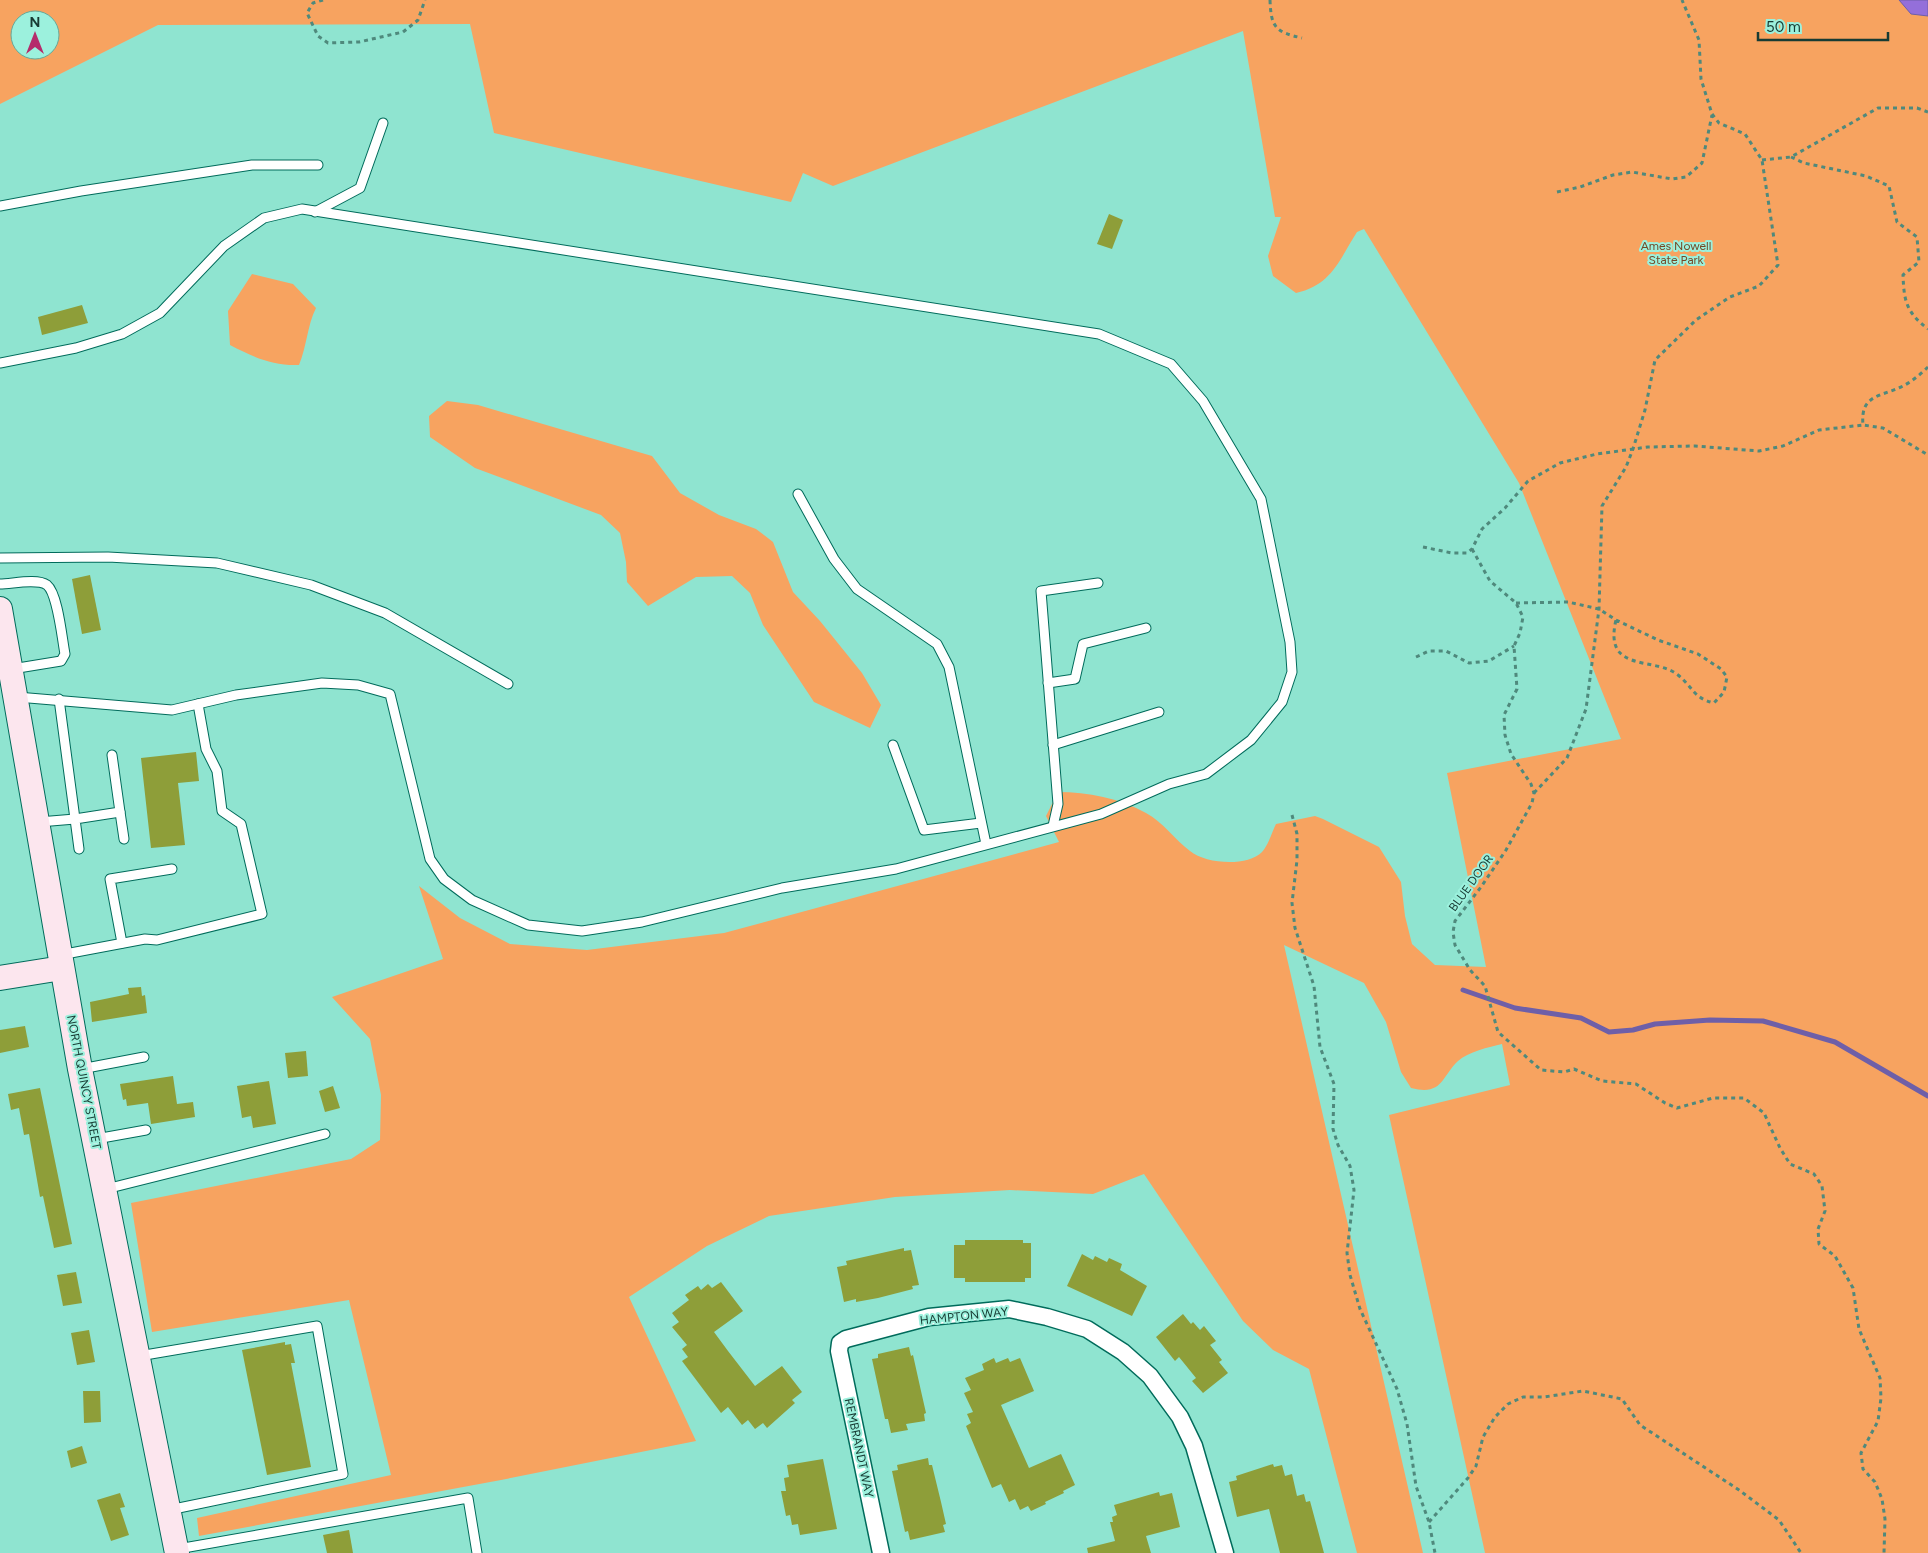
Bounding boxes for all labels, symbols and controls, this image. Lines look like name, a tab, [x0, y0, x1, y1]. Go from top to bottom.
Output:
north arrow	[10, 10, 60, 60]
scale bar	[1758, 10, 1888, 42]
text: N	[30, 14, 40, 31]
text: 50 m	[1766, 18, 1801, 36]
park label: Ames Nowell State Park	[1641, 239, 1711, 267]
street label: BLUE DOOR	[1446, 852, 1496, 914]
street label: NORTH QUINCY STREET	[64, 1014, 104, 1151]
street label: HAMPTON WAY	[919, 1304, 1010, 1328]
street label: REMBRANDT WAY	[842, 1397, 877, 1500]

